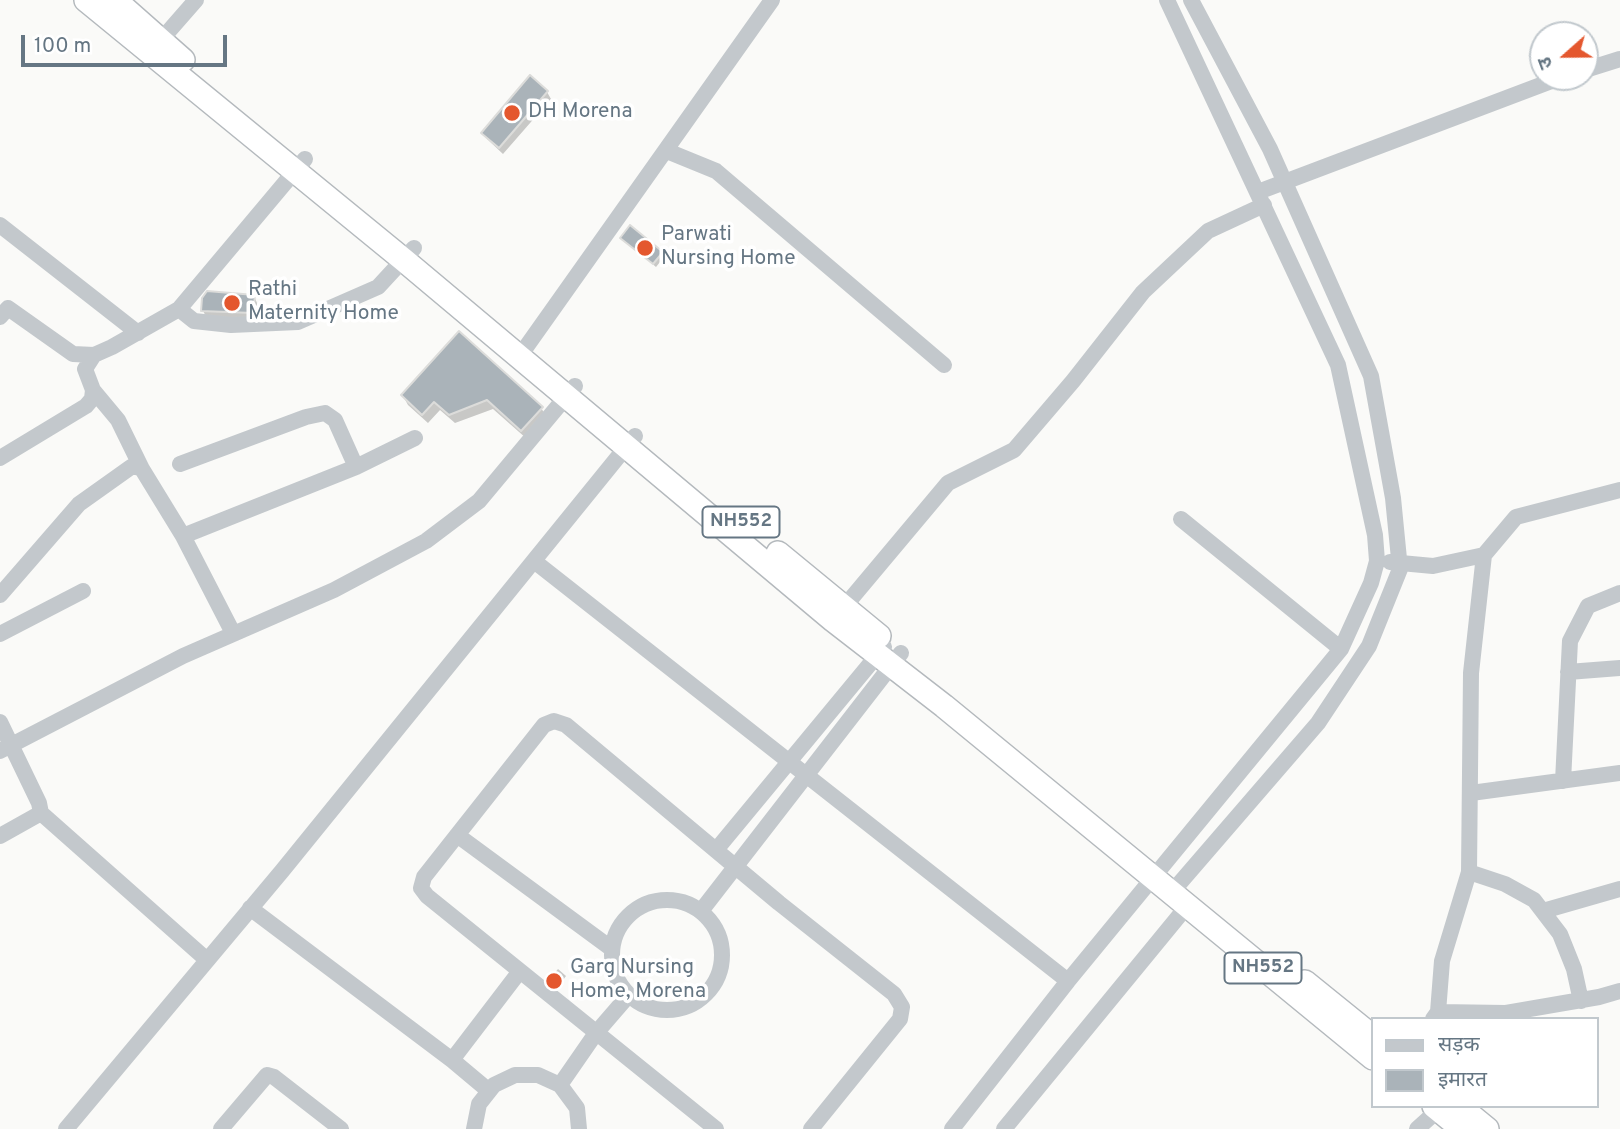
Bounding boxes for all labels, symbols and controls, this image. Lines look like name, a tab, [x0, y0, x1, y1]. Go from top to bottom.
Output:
scale bar	[24, 21, 231, 65]
north arrow	[1529, 21, 1599, 91]
text: 100 m	[34, 33, 91, 60]
text: उ	[1533, 53, 1559, 72]
place label: DH Morena	[528, 100, 633, 126]
marker: DH Morena	[502, 103, 522, 123]
place label: Parwati Nursing Home	[661, 223, 796, 273]
marker: Parwati Nursing Home	[635, 238, 655, 258]
place label: Rathi Maternity Home	[248, 278, 399, 328]
marker: Rathi Maternity Home	[222, 293, 242, 313]
road number: NH552	[702, 506, 780, 538]
road number: NH552	[1224, 952, 1302, 984]
place label: Garg Nursing Home, Morena	[570, 956, 706, 1006]
marker: Garg Nursing Home, Morena	[544, 971, 564, 991]
legend	[1372, 1017, 1599, 1108]
text: सड़क	[1438, 1032, 1480, 1059]
text: इमारत	[1438, 1067, 1487, 1094]

